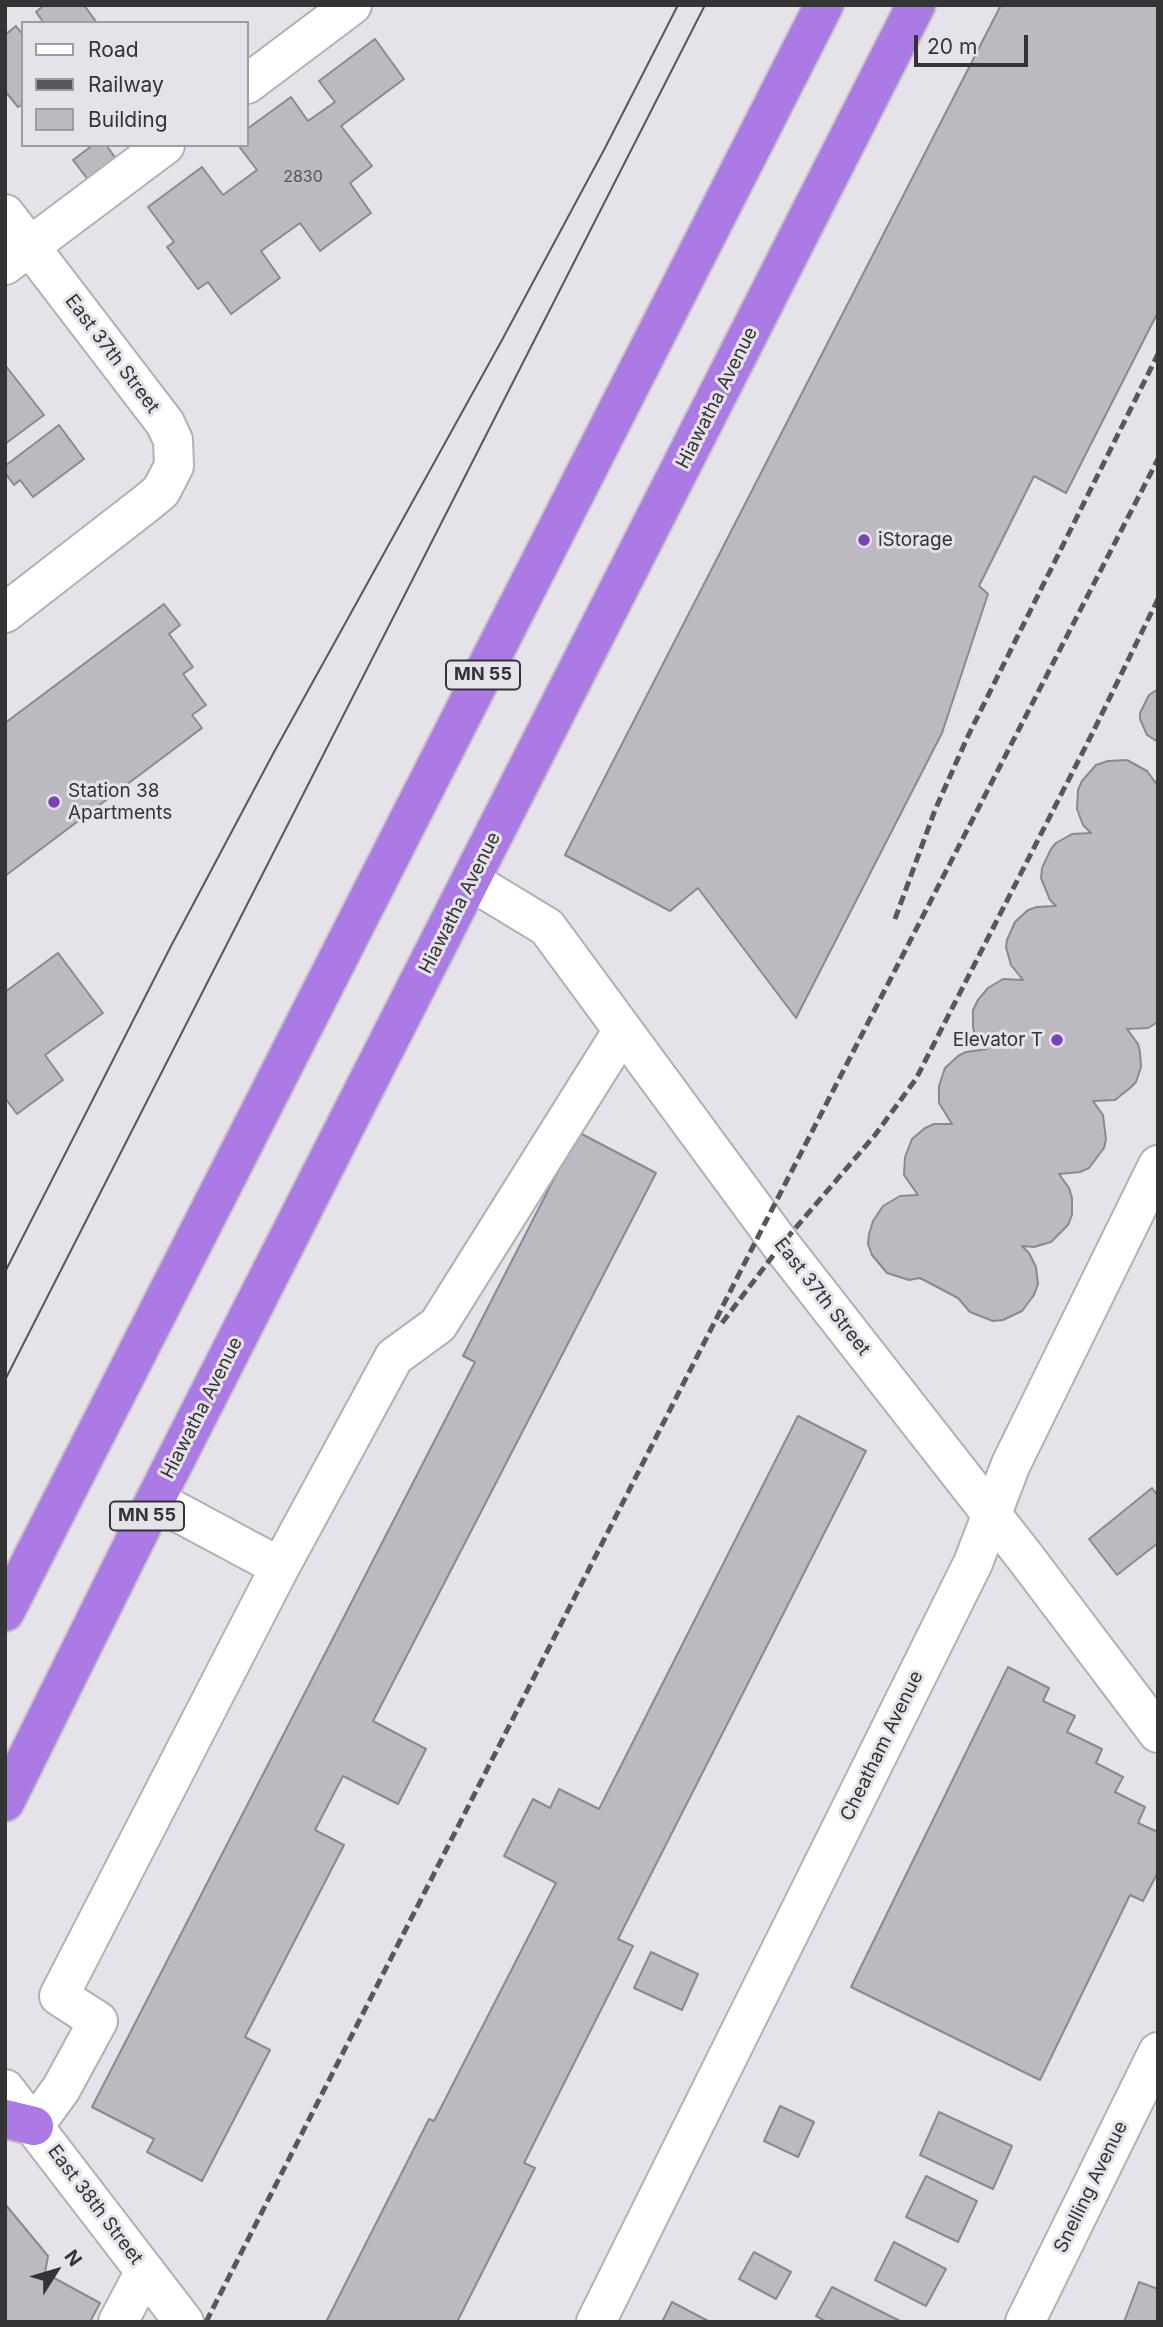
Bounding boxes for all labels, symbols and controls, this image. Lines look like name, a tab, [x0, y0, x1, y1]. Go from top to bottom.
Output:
legend	[21, 21, 248, 147]
scale bar	[918, 21, 1032, 65]
text: 20 m	[927, 34, 977, 59]
text: Road	[88, 37, 139, 62]
text: Railway	[88, 72, 164, 97]
text: Building	[88, 107, 168, 132]
house number: 2830	[283, 167, 323, 187]
street label: East 37th Street	[60, 290, 164, 418]
street label: Hiawatha Avenue	[671, 323, 763, 473]
place label: iStorage	[878, 529, 953, 551]
marker: iStorage	[856, 532, 872, 548]
road number: MN 55	[446, 660, 520, 690]
place label: Station 38 Apartments	[68, 780, 172, 824]
marker: Station 38 Apartments	[46, 794, 62, 810]
street label: Hiawatha Avenue	[414, 828, 506, 978]
place label: Elevator T	[953, 1029, 1043, 1051]
marker: Elevator T	[1049, 1032, 1065, 1048]
street label: East 37th Street	[769, 1234, 875, 1360]
street label: Hiawatha Avenue	[156, 1333, 248, 1483]
road number: MN 55	[110, 1502, 184, 1531]
street label: Cheatham Avenue	[836, 1667, 928, 1825]
street label: Snelling Avenue	[1049, 2118, 1133, 2256]
street label: East 38th Street	[43, 2141, 147, 2269]
north arrow	[21, 2236, 91, 2306]
text: N	[60, 2245, 87, 2271]

